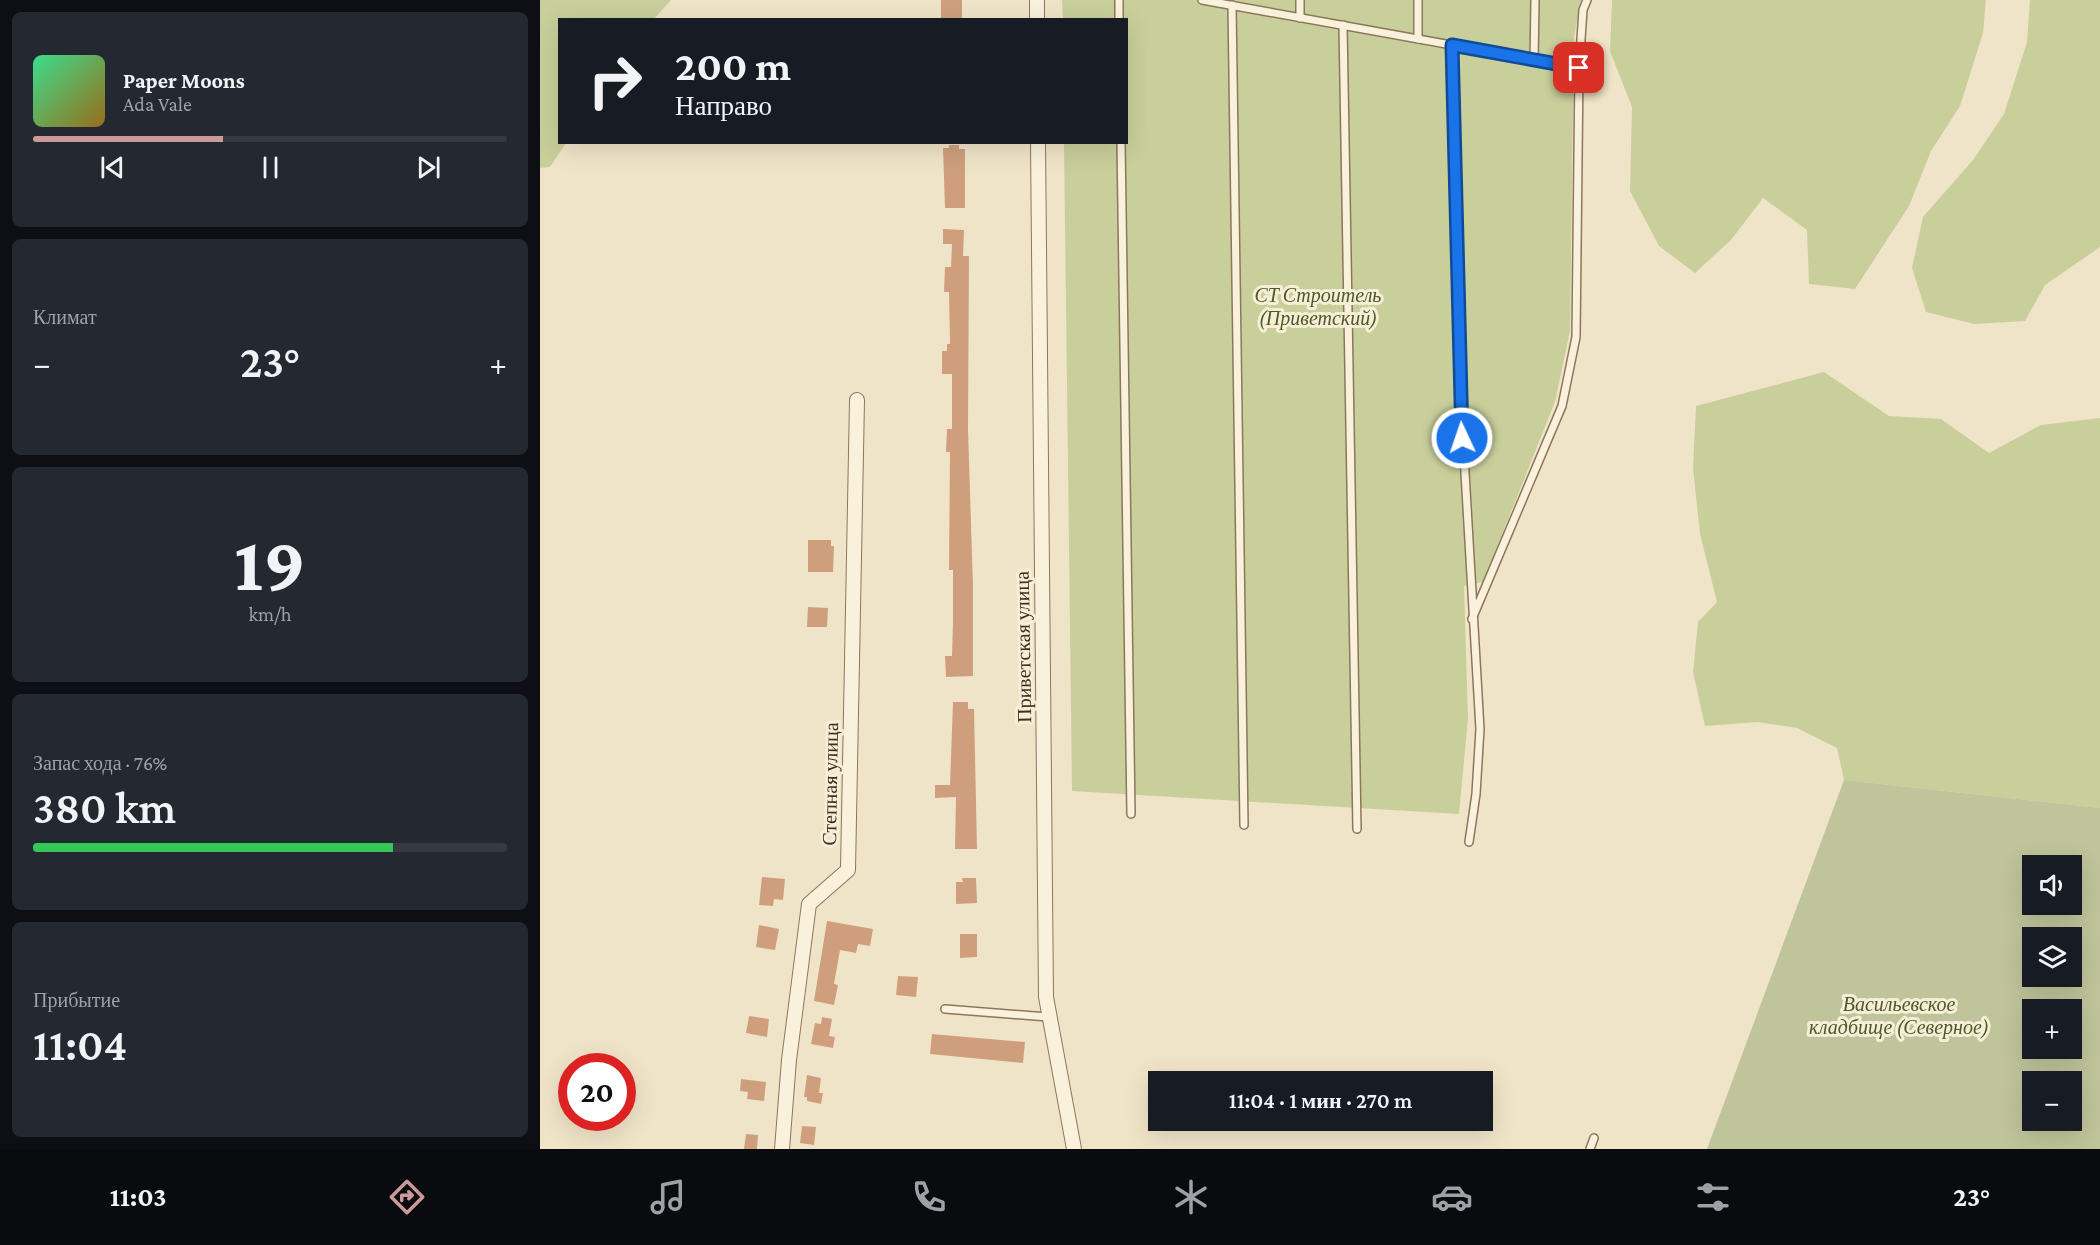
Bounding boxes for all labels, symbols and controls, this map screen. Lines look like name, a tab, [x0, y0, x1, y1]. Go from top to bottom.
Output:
icon: right	[576, 42, 654, 120]
text: 200 m	[675, 42, 791, 89]
pin	[1553, 42, 1604, 93]
icon: arrive	[1562, 51, 1595, 84]
text: Paper Moons	[123, 68, 245, 93]
text: Направо	[675, 91, 772, 121]
text: Ada Vale	[123, 93, 192, 115]
icon: previous	[96, 151, 129, 184]
icon: pause	[254, 151, 287, 184]
icon: next	[412, 151, 445, 184]
park label: СТ Строитель (Приветский)	[1255, 284, 1381, 330]
text: Климат	[33, 306, 97, 328]
text: 23°	[240, 337, 300, 387]
text: −	[33, 345, 50, 382]
text: +	[490, 345, 507, 382]
position arrow	[1430, 406, 1494, 470]
text: 19	[234, 520, 306, 607]
street label: Приветская улица	[1011, 571, 1036, 723]
text: km/h	[248, 603, 292, 625]
street label: Степная улица	[818, 722, 843, 846]
text: Запас хода · 76%	[33, 752, 167, 774]
text: 380 km	[33, 783, 176, 833]
map controls	[2022, 855, 2082, 1131]
button: sound	[2022, 855, 2082, 915]
button: layers	[2022, 927, 2082, 987]
text: Прибытие	[33, 989, 120, 1011]
park label: Васильевское кладбище (Северное)	[1809, 993, 1989, 1039]
button: +	[2022, 999, 2082, 1059]
text: 11:04	[33, 1020, 127, 1070]
speed limit sign: 20	[558, 1053, 636, 1131]
button: −	[2022, 1071, 2082, 1131]
text: 11:04 · 1 мин · 270 m	[1229, 1088, 1412, 1113]
icon: directions	[386, 1176, 428, 1218]
icon: music	[647, 1176, 689, 1218]
icon: phone	[908, 1176, 950, 1218]
icon: climate	[1170, 1176, 1212, 1218]
icon: car	[1431, 1176, 1473, 1218]
icon: filters	[1692, 1176, 1734, 1218]
text: 11:03	[110, 1182, 167, 1212]
text: 23°	[1953, 1182, 1990, 1212]

